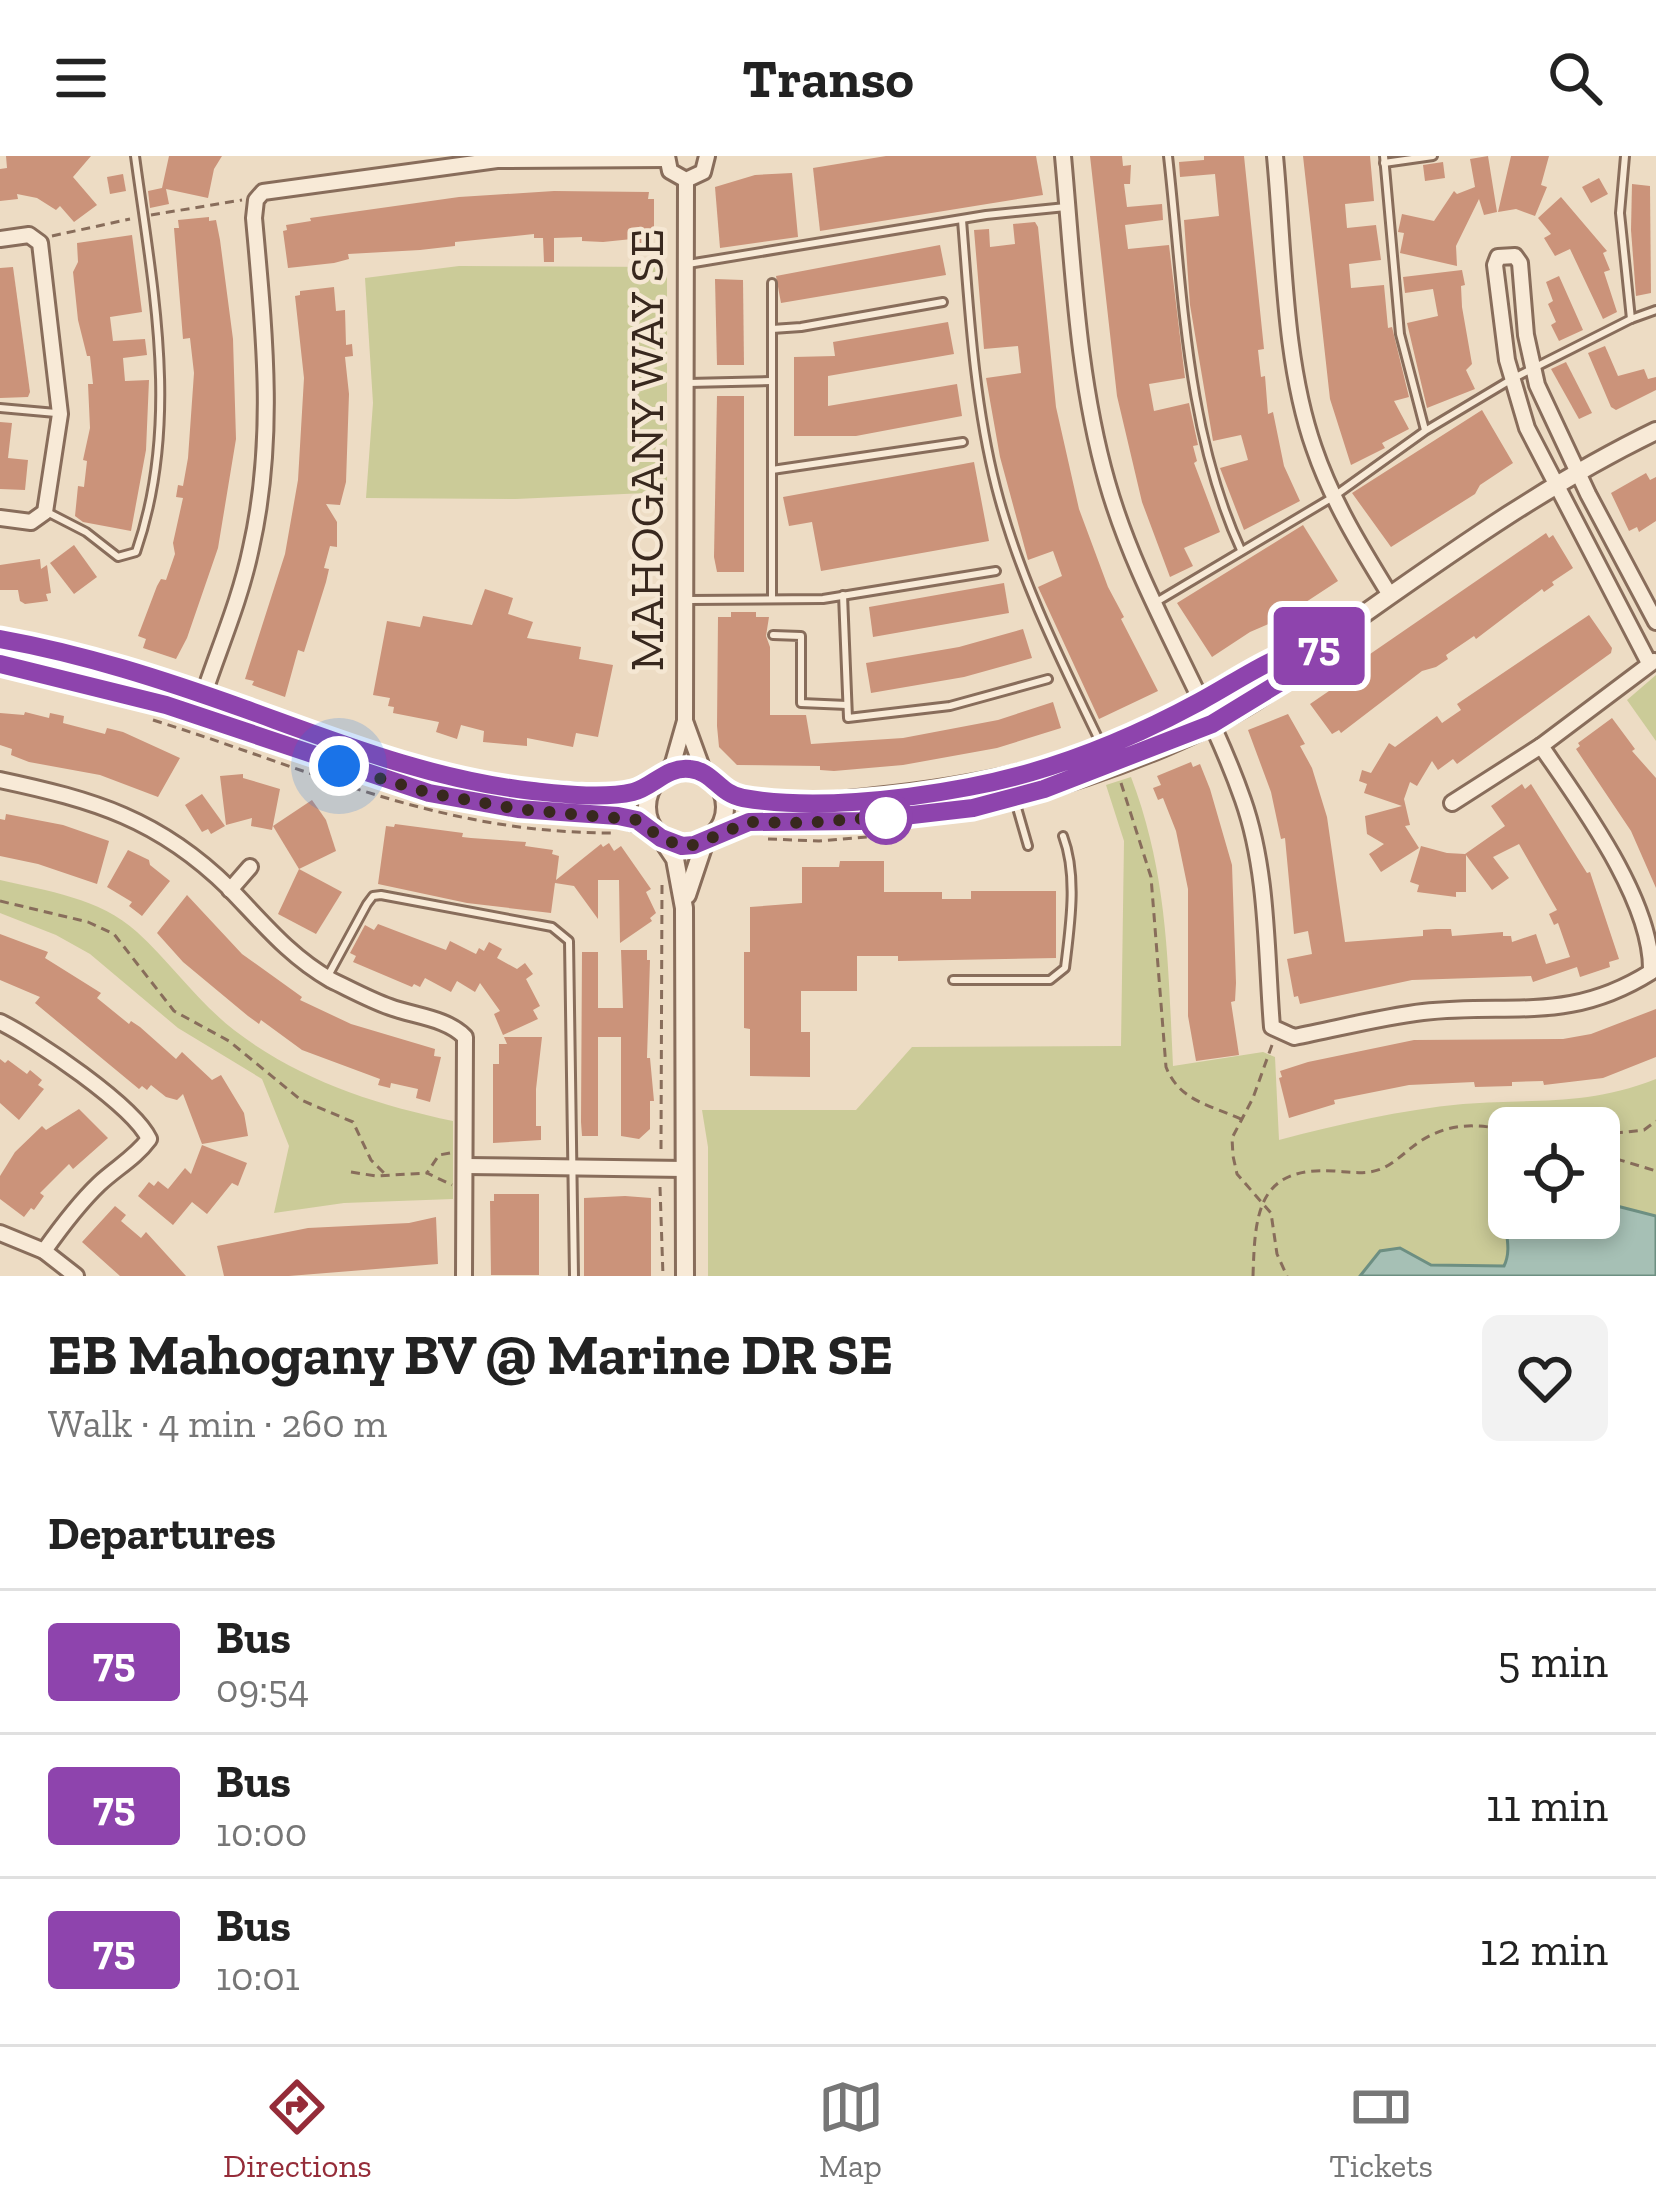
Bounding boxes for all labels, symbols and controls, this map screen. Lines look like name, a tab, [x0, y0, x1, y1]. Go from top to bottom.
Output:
icon: menu	[48, 45, 114, 111]
icon: search	[1542, 45, 1608, 111]
text: Transo	[742, 46, 914, 111]
street label: MAHOGANY WAY SE	[618, 229, 675, 671]
line badge: 75	[1265, 607, 1373, 685]
text: 75	[1298, 620, 1340, 671]
your location	[309, 736, 369, 796]
unlabelled marker	[861, 793, 911, 843]
map controls	[1488, 1107, 1620, 1239]
button: locate	[1488, 1107, 1620, 1239]
button: heart	[1482, 1315, 1608, 1441]
text: EB Mahogany BV @ Marine DR SE	[48, 1320, 893, 1389]
text: Walk · 4 min · 260 m	[48, 1400, 387, 1447]
text: Departures	[48, 1507, 276, 1561]
text: Bus	[216, 1611, 291, 1665]
text: 5 min	[1498, 1635, 1608, 1689]
text: 75	[93, 1636, 135, 1687]
text: 09:54	[216, 1665, 309, 1712]
text: Bus	[216, 1755, 291, 1809]
text: 11 min	[1486, 1779, 1608, 1833]
text: 75	[93, 1780, 135, 1831]
text: 10:00	[216, 1809, 307, 1856]
text: Bus	[216, 1899, 291, 1953]
text: 12 min	[1480, 1923, 1608, 1977]
text: 75	[93, 1924, 135, 1975]
text: 10:01	[216, 1953, 300, 2000]
tab: Directions	[223, 2074, 372, 2185]
tab: Map	[818, 2074, 884, 2185]
tab: Tickets	[1329, 2074, 1433, 2185]

